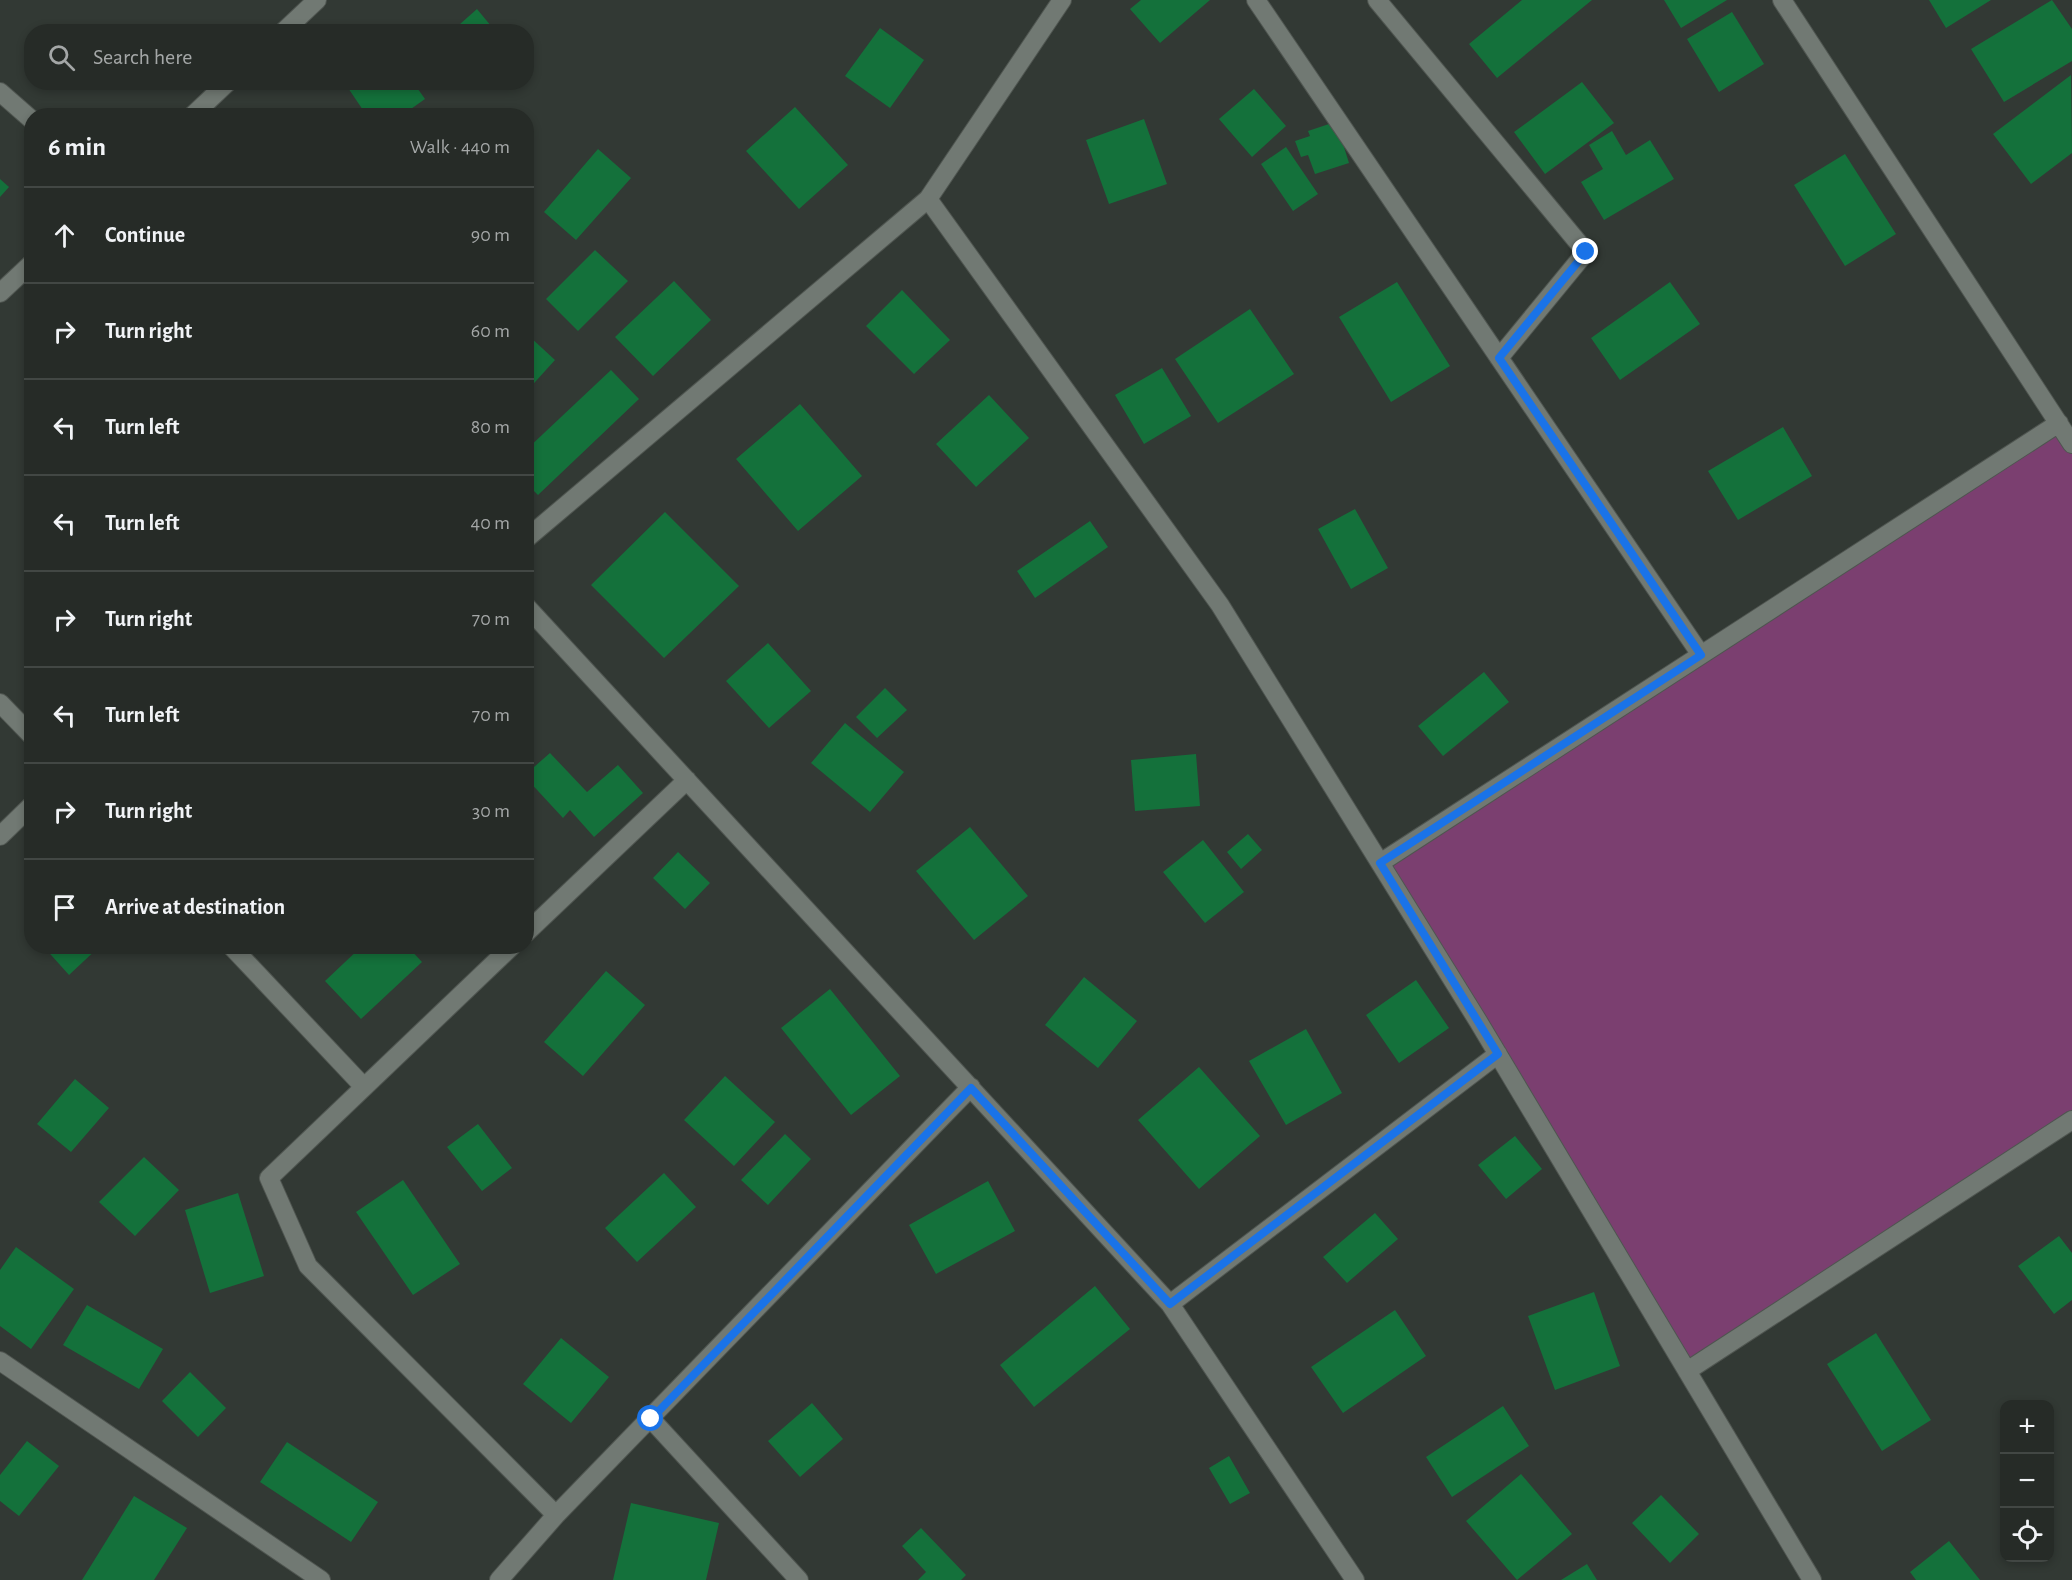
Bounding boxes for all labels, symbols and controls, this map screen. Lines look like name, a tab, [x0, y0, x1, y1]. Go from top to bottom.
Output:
search box	[24, 24, 534, 90]
icon: search	[45, 41, 78, 74]
text: Search here	[93, 46, 192, 68]
text: 6 min	[48, 134, 106, 160]
text: Walk · 440 m	[410, 137, 510, 157]
icon: ahead	[48, 219, 81, 252]
text: Continue	[105, 224, 185, 246]
text: 90 m	[471, 225, 510, 245]
route end	[1572, 238, 1598, 264]
icon: right	[48, 315, 81, 348]
text: Turn right	[105, 320, 192, 342]
text: 60 m	[471, 321, 510, 341]
icon: left	[48, 411, 81, 444]
text: Turn left	[105, 416, 179, 438]
text: 80 m	[471, 417, 510, 437]
icon: left	[48, 507, 81, 540]
text: Turn left	[105, 512, 179, 534]
text: 40 m	[471, 513, 510, 533]
icon: right	[48, 603, 81, 636]
text: Turn right	[105, 608, 192, 630]
text: 70 m	[472, 609, 510, 629]
icon: left	[48, 699, 81, 732]
text: Turn left	[105, 704, 179, 726]
text: 70 m	[472, 705, 510, 725]
icon: right	[48, 795, 81, 828]
text: Turn right	[105, 800, 192, 822]
text: 30 m	[472, 801, 510, 821]
icon: arrive	[48, 891, 81, 924]
text: Arrive at destination	[105, 896, 285, 918]
map controls	[2000, 1400, 2054, 1562]
button: +	[2000, 1400, 2054, 1454]
route start	[637, 1405, 663, 1431]
button: −	[2000, 1454, 2054, 1508]
button: locate	[2000, 1508, 2054, 1562]

